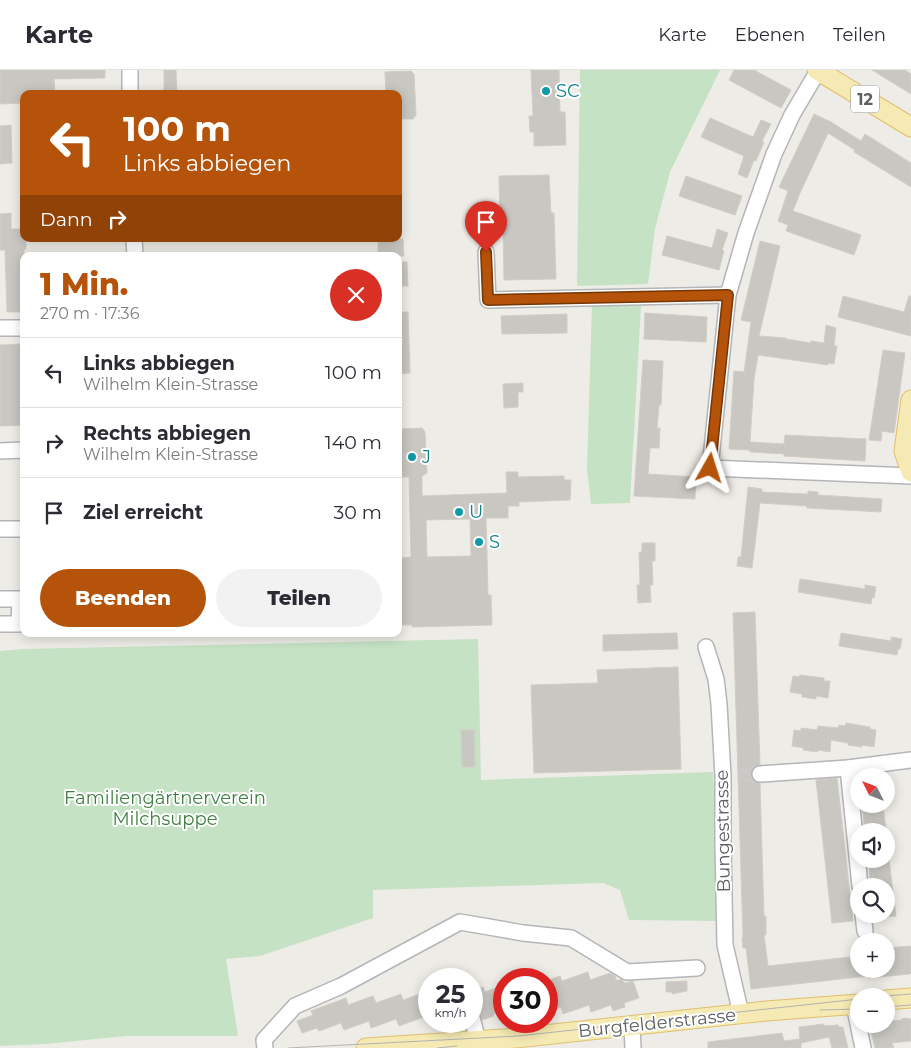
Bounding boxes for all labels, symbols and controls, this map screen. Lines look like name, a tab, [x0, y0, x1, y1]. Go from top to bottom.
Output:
text: Karte	[25, 20, 93, 49]
text: Karte	[658, 24, 707, 46]
text: Ebenen	[735, 24, 805, 46]
text: Teilen	[833, 24, 886, 46]
place label: SC	[556, 80, 580, 102]
marker: SC	[540, 85, 552, 97]
road number: 12	[851, 85, 879, 112]
text: 100 m	[123, 107, 231, 150]
icon: left	[40, 110, 105, 175]
text: Links abbiegen	[123, 150, 291, 177]
pin	[465, 201, 507, 252]
icon: right	[103, 205, 131, 233]
text: Dann	[40, 208, 93, 231]
icon: arrive	[472, 208, 500, 236]
text: 1 Min.	[40, 266, 128, 303]
button: close	[330, 269, 382, 321]
text: 270 m · 17:36	[40, 304, 139, 323]
text: Links abbiegen	[83, 352, 235, 375]
icon: left	[40, 359, 68, 387]
text: 100 m	[325, 361, 382, 384]
text: Wilhelm Klein-Strasse	[83, 375, 258, 394]
text: Rechts abbiegen	[83, 422, 251, 445]
icon: right	[40, 429, 68, 457]
text: 140 m	[325, 431, 382, 454]
position arrow	[683, 441, 735, 493]
text: Wilhelm Klein-Strasse	[83, 445, 258, 464]
place label: J	[421, 446, 431, 468]
marker: J	[406, 451, 418, 463]
icon: arrive	[40, 499, 68, 527]
text: Ziel erreicht	[83, 501, 203, 524]
text: 30 m	[334, 501, 382, 524]
place label: U	[469, 501, 483, 523]
marker: U	[453, 506, 465, 518]
place label: S	[489, 531, 500, 553]
marker: S	[473, 536, 485, 548]
button: Beenden	[40, 569, 206, 627]
button: Teilen	[216, 569, 382, 627]
north arrow	[850, 768, 895, 812]
map controls	[850, 768, 895, 1033]
street label: Bungestrasse	[711, 769, 735, 893]
park label: Familiengärtnerverein Milchsuppe	[64, 787, 266, 830]
button: sound	[850, 823, 895, 868]
button: search	[850, 878, 895, 923]
button: +	[850, 933, 895, 978]
speed limit sign: 30	[493, 968, 558, 1033]
text: 25	[436, 979, 465, 1009]
button: −	[850, 988, 895, 1033]
street label: Burgfelderstrasse	[577, 1004, 737, 1042]
text: km/h	[434, 1005, 467, 1020]

